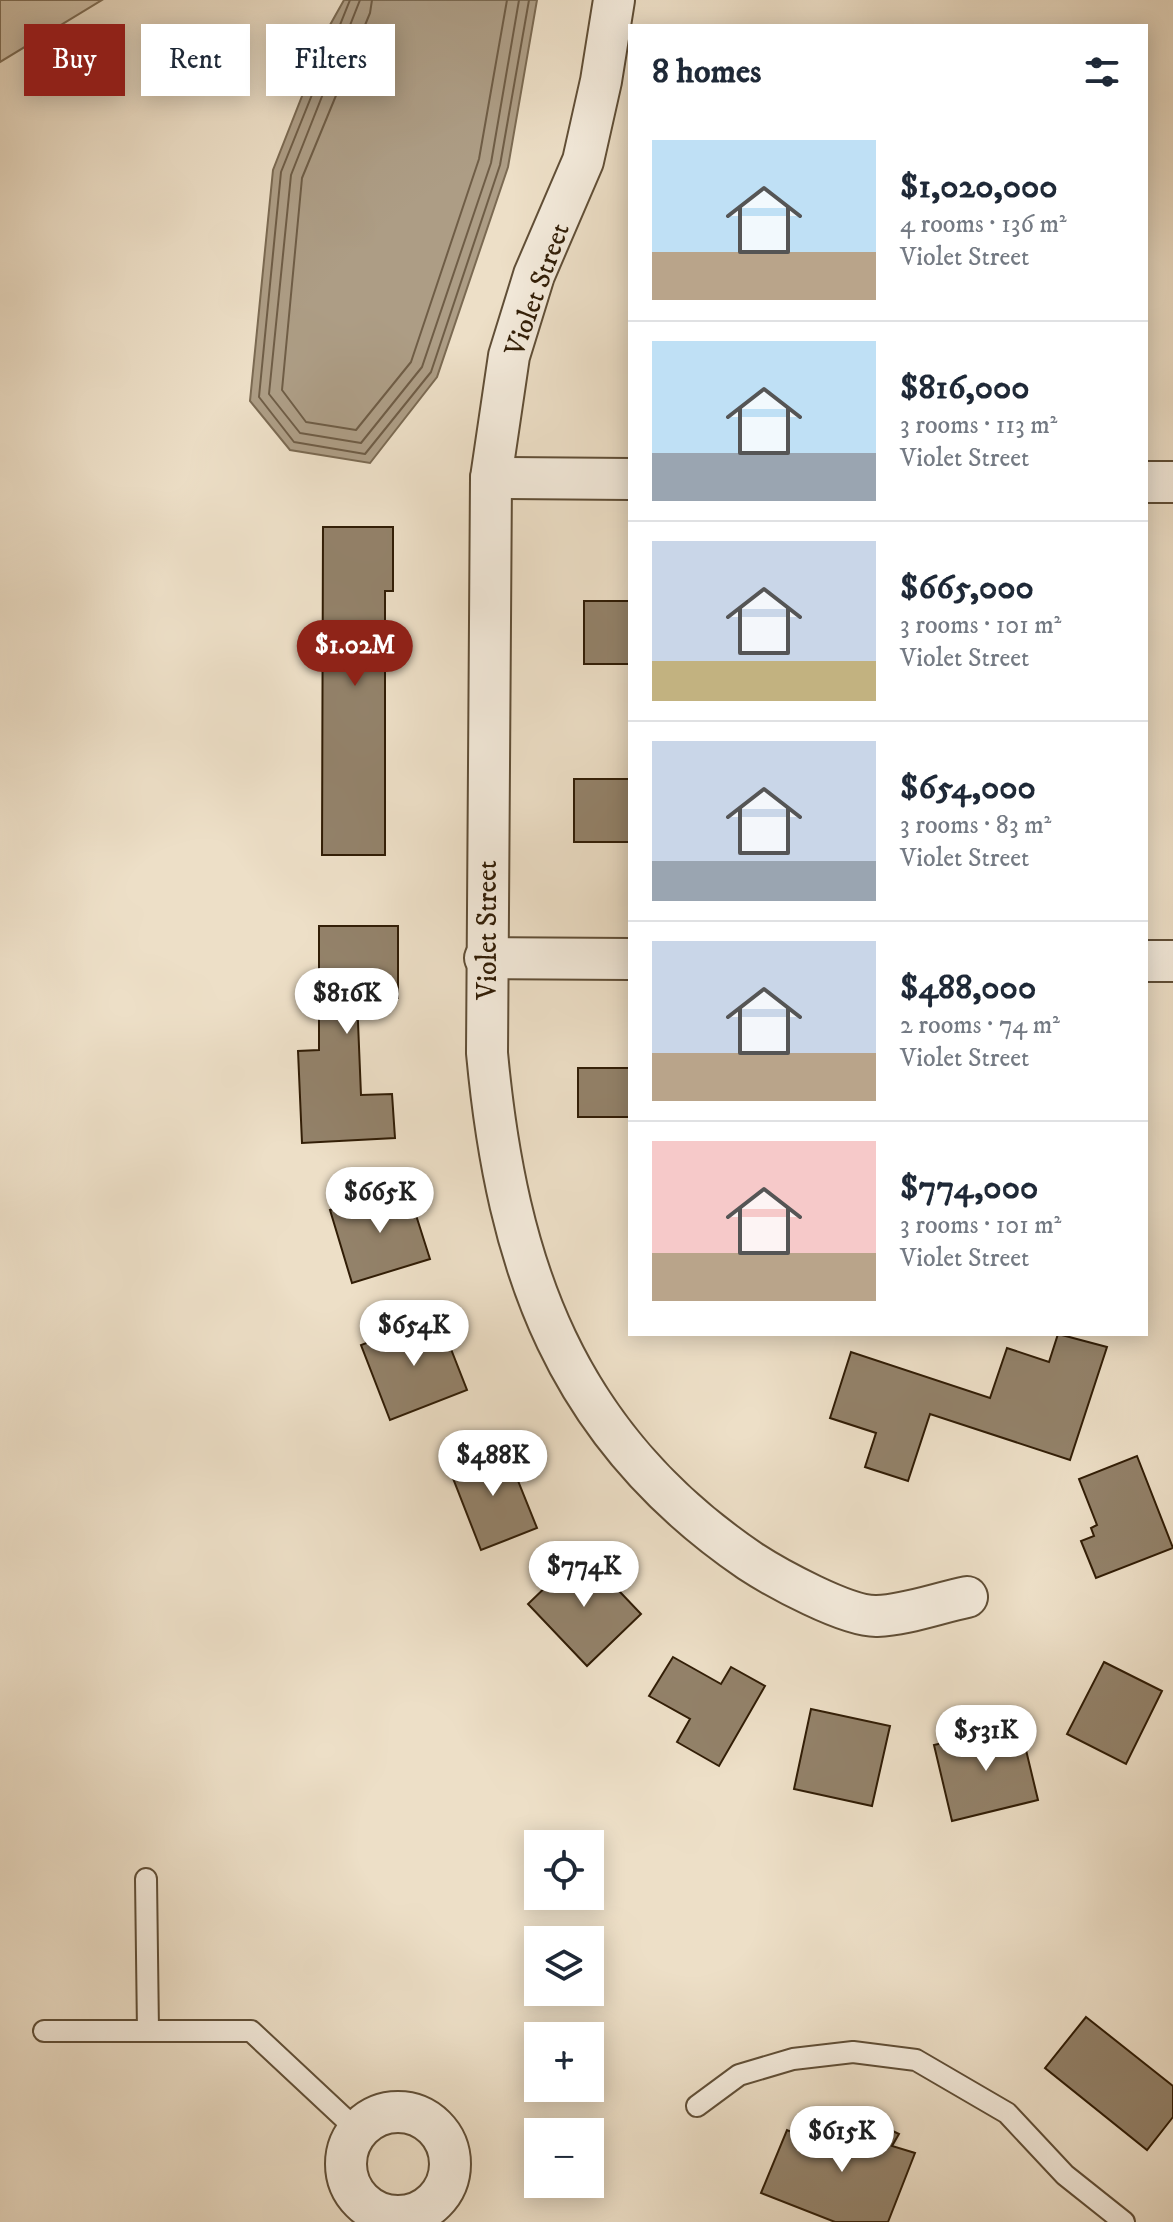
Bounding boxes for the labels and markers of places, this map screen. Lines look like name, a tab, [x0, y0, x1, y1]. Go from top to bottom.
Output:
pin: $1.02M	[290, 620, 420, 688]
pin: $816K	[291, 968, 403, 1036]
pin: $665K	[324, 1167, 436, 1235]
pin: $654K	[358, 1300, 470, 1368]
pin: $488K	[437, 1430, 549, 1498]
pin: $774K	[528, 1541, 640, 1609]
pin: $531K	[930, 1705, 1042, 1773]
pin: $615K	[786, 2106, 898, 2174]

